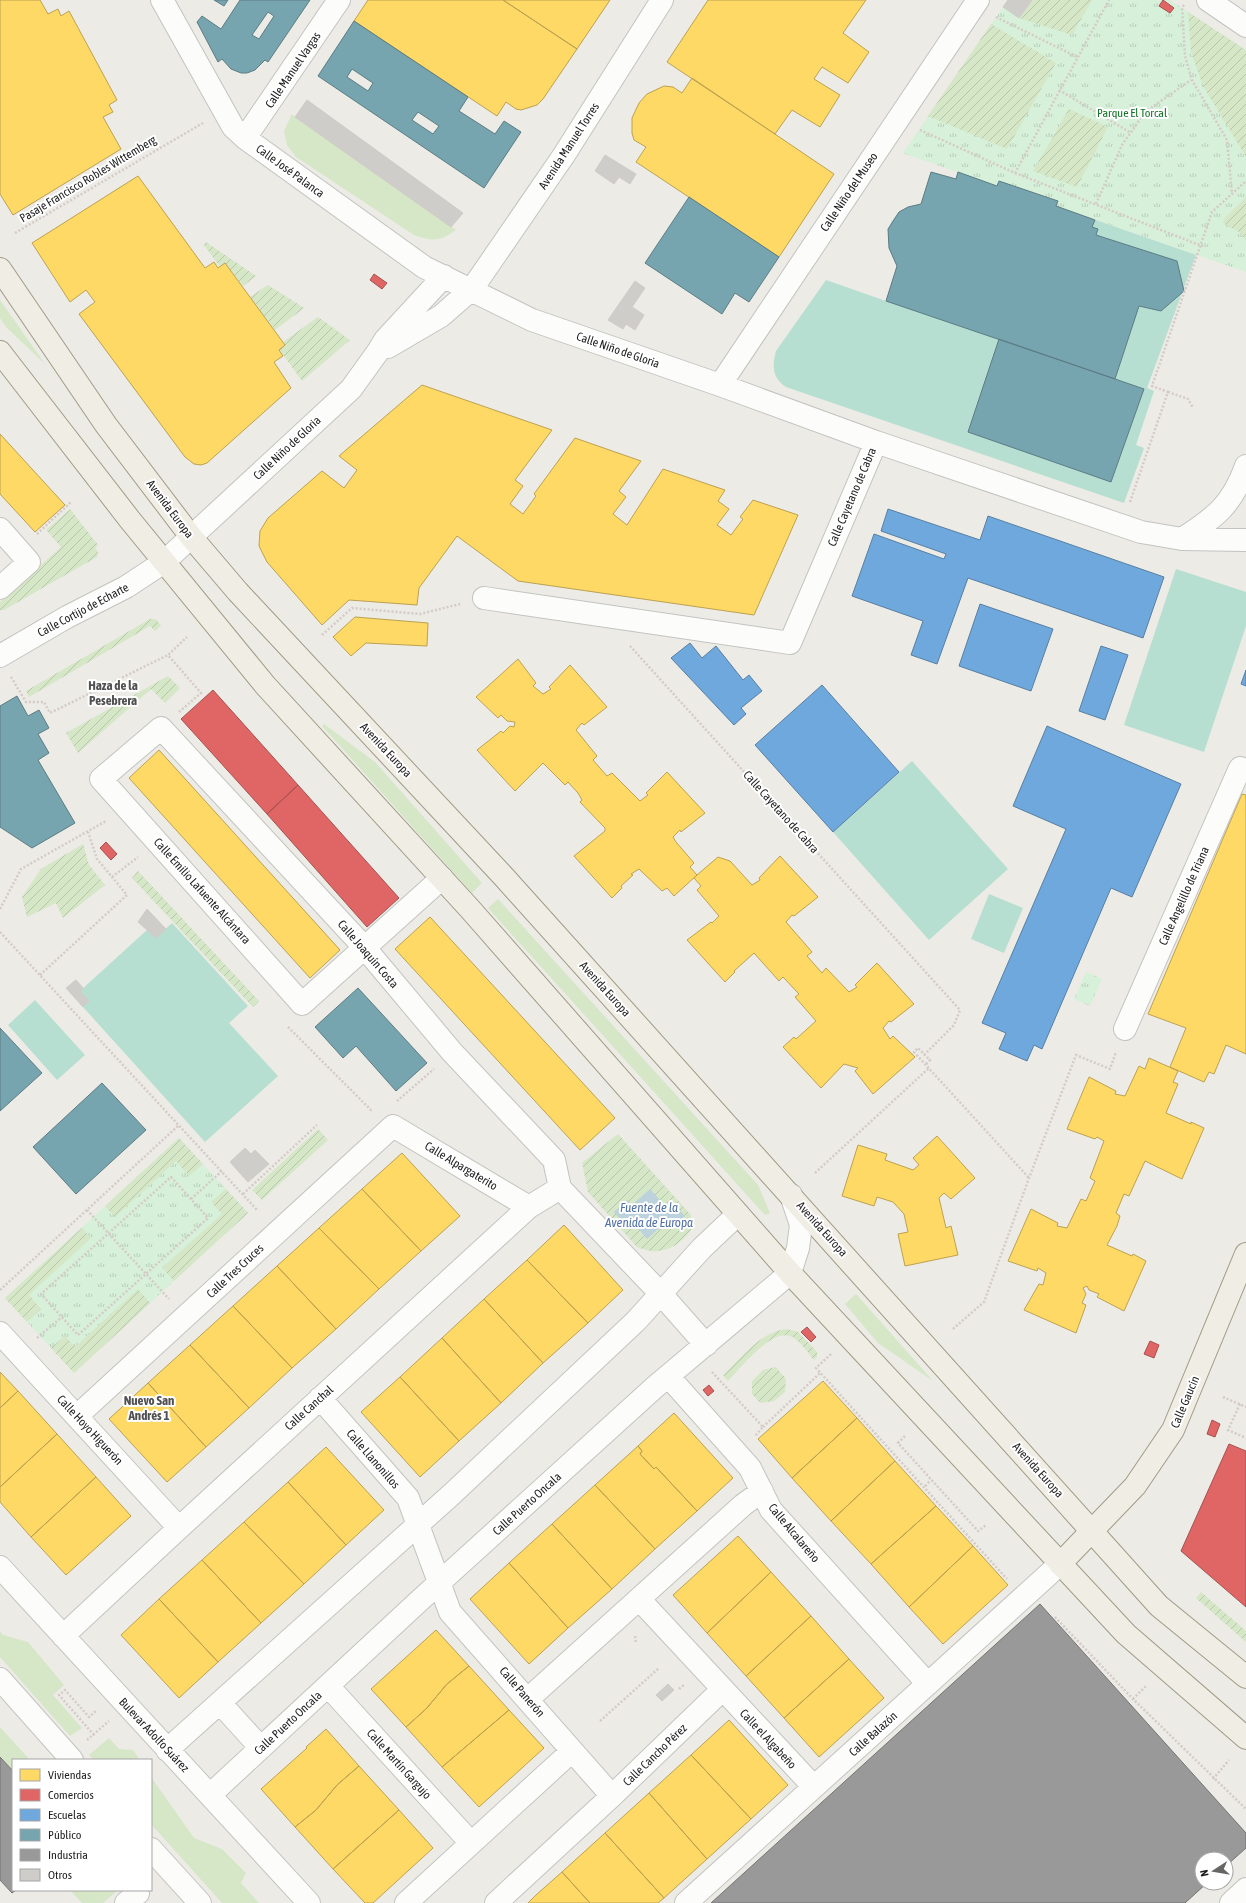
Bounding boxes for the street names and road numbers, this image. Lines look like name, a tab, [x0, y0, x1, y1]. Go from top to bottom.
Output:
street label: Calle Manuel Vargas	[262, 29, 324, 111]
street label: Avenida Manuel Torres	[536, 100, 602, 192]
street label: Pasaje Francisco Robles Wittemberg	[17, 132, 160, 225]
street label: Calle José Palanca	[253, 142, 327, 200]
street label: Calle Niño del Museo	[817, 150, 881, 234]
street label: Calle Niño de Gloria	[575, 329, 661, 371]
street label: Calle Niño de Gloria	[250, 413, 324, 483]
street label: Calle Cayetano de Cabra	[825, 445, 879, 549]
street label: Avenida Europa	[144, 477, 196, 541]
street label: Calle Cortijo de Echarte	[35, 580, 131, 640]
street label: Avenida Europa	[357, 720, 415, 780]
street label: Calle Cayetano de Cabra	[740, 768, 822, 856]
street label: Calle Emilio Lafuente Alcántara	[151, 835, 253, 947]
street label: Calle Angelillo de Triana	[1156, 845, 1212, 947]
street label: Calle Joaquín Costa	[335, 917, 401, 991]
street label: Avenida Europa	[577, 959, 633, 1019]
street label: Calle Alpargaterito	[422, 1139, 500, 1193]
street label: Avenida Europa	[794, 1199, 850, 1259]
street label: Calle Tres Cruces	[204, 1241, 266, 1301]
street label: Calle Gaucín	[1168, 1374, 1202, 1430]
street label: Calle Canchal	[282, 1382, 337, 1433]
street label: Calle Hoyo Higuerón	[54, 1392, 126, 1468]
street label: Calle Llanonillos	[343, 1427, 403, 1491]
street label: Avenida Europa	[1010, 1440, 1066, 1500]
street label: Calle Puerto Oncala	[490, 1470, 564, 1538]
street label: Calle Alcalareño	[765, 1501, 823, 1566]
street label: Calle Panerón	[496, 1664, 548, 1720]
street label: Calle Puerto Oncala	[251, 1688, 325, 1758]
street label: Bulevar Adolfo Suárez	[116, 1695, 192, 1775]
street label: Calle el Algabeño	[737, 1706, 799, 1772]
street label: Calle Balazón	[846, 1709, 900, 1759]
street label: Calle Cancho Pérez	[620, 1721, 690, 1789]
street label: Calle Martín Gargujo	[364, 1726, 434, 1802]

